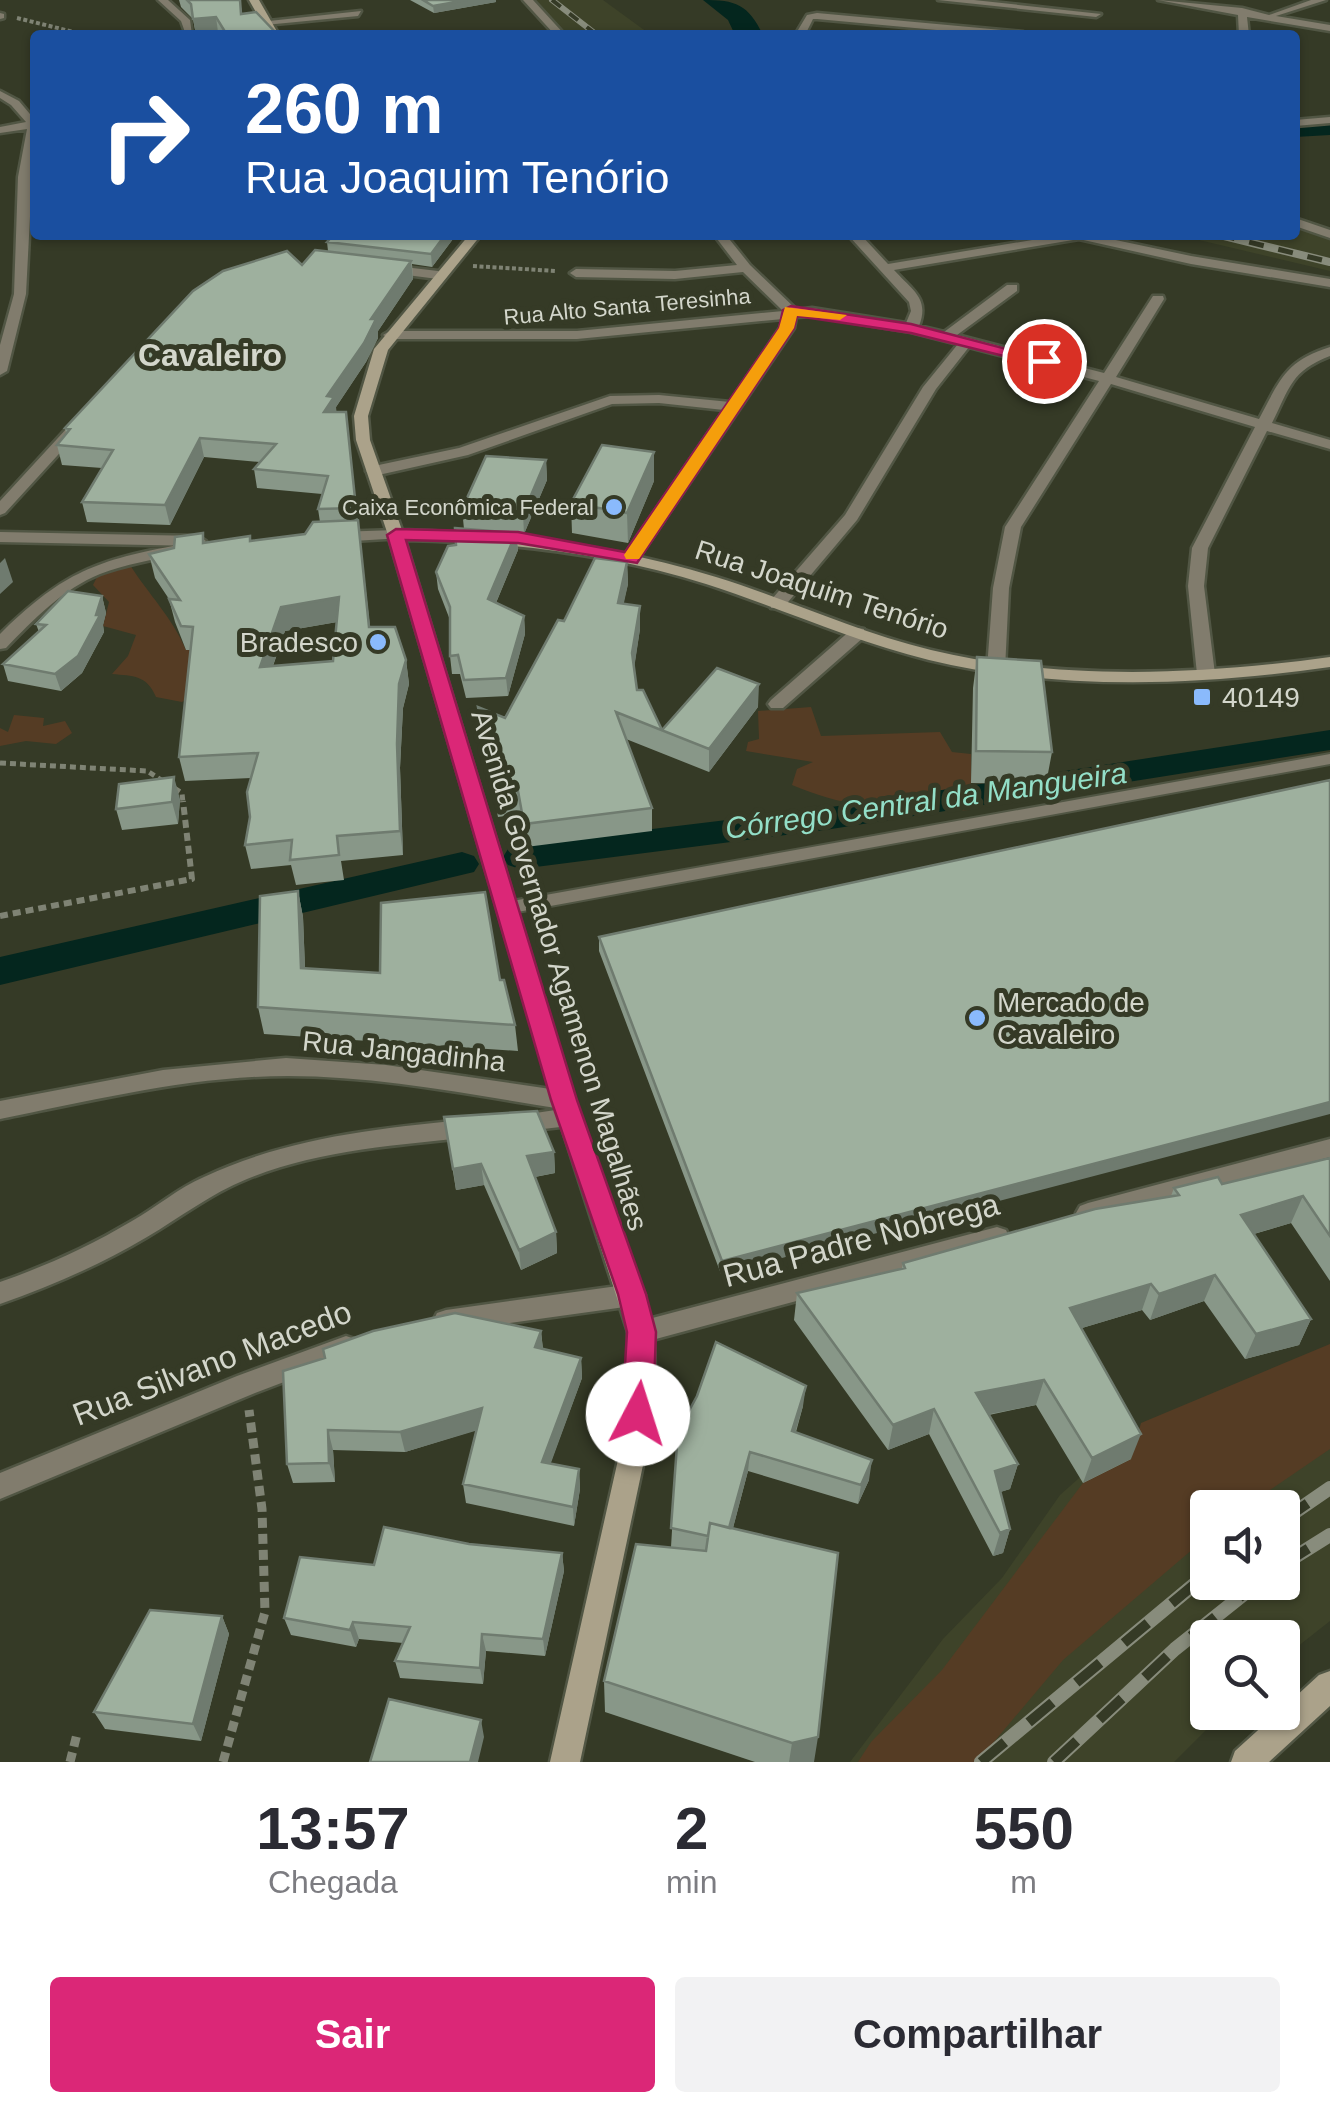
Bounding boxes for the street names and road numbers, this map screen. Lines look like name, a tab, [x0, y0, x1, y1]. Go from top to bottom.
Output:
street label: Rua Alto Santa Teresinha	[502, 283, 752, 330]
street label: Rua Joaquim Tenório	[691, 534, 952, 645]
street label: Avenida Governador Agamenon Magalhães	[465, 706, 654, 1234]
street label: Rua Jangadinha	[301, 1025, 507, 1078]
street label: Rua Padre Nobrega	[719, 1186, 1003, 1294]
street label: Rua Silvano Macedo	[68, 1293, 356, 1433]

